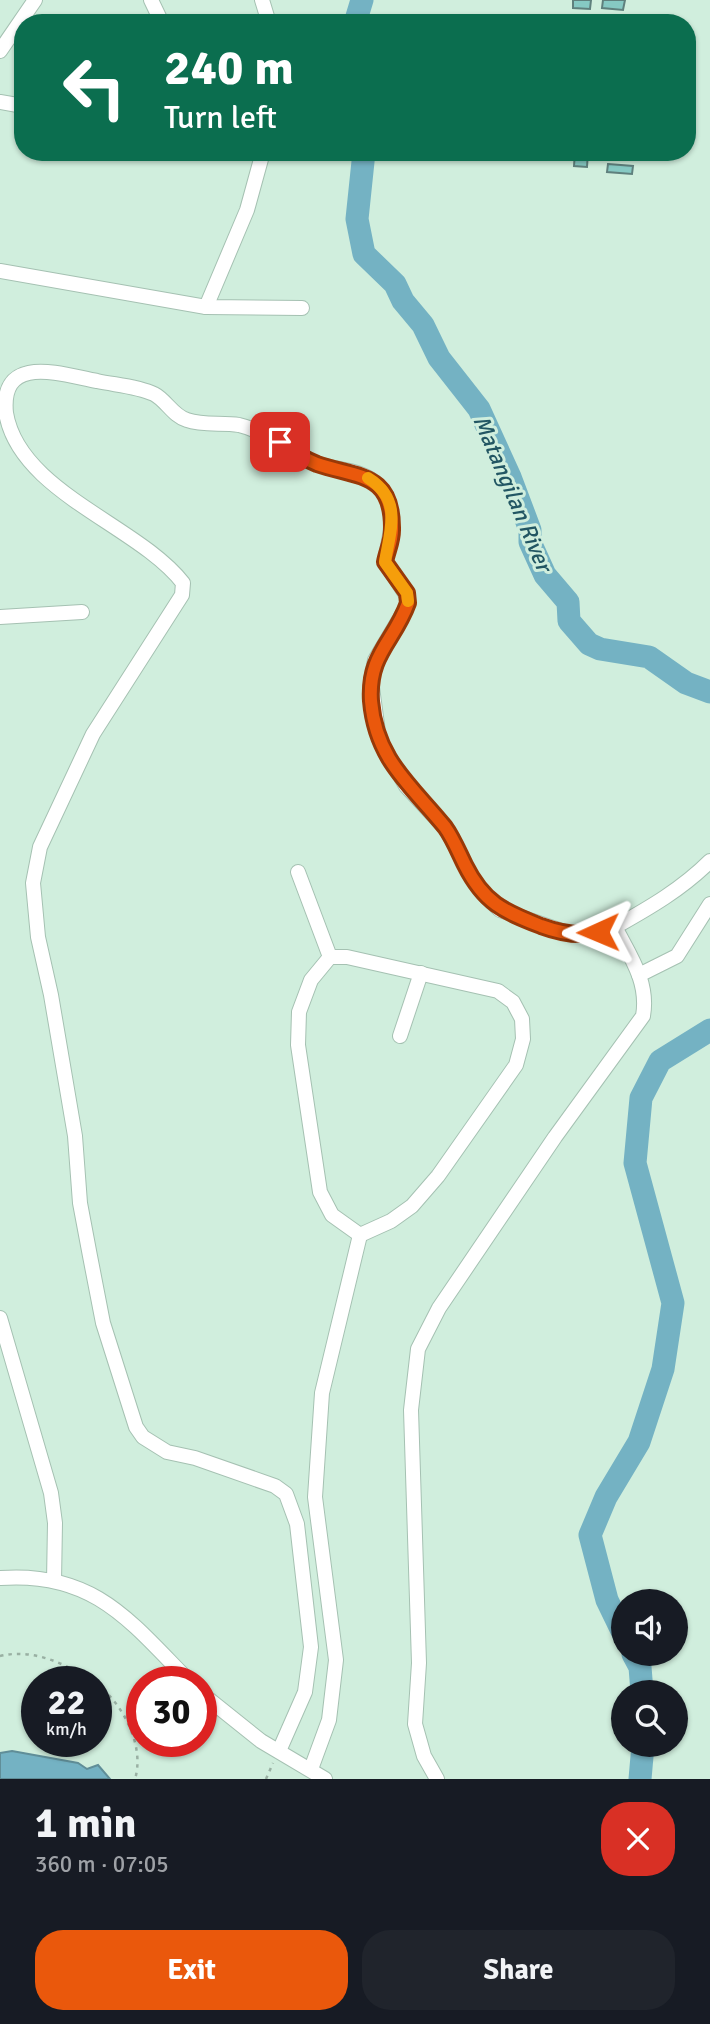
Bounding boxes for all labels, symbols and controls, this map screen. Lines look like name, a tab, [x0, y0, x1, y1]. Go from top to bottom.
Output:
text: 240 m	[164, 38, 294, 98]
icon: left	[49, 42, 140, 133]
text: Turn left	[164, 98, 277, 137]
water label: Matangilan River	[467, 411, 560, 579]
pin	[250, 412, 310, 472]
icon: arrive	[261, 423, 299, 461]
position arrow	[561, 895, 635, 969]
map controls	[611, 1589, 688, 1757]
button: sound	[611, 1589, 688, 1666]
speed limit sign: 30	[126, 1666, 217, 1757]
button: search	[611, 1680, 688, 1757]
text: 22	[48, 1681, 85, 1724]
text: km/h	[46, 1718, 87, 1740]
text: 1 min	[35, 1798, 136, 1849]
button: close	[601, 1802, 675, 1876]
text: 360 m · 07:05	[35, 1850, 169, 1879]
button: Exit	[35, 1930, 348, 2010]
button: Share	[362, 1930, 675, 2010]

